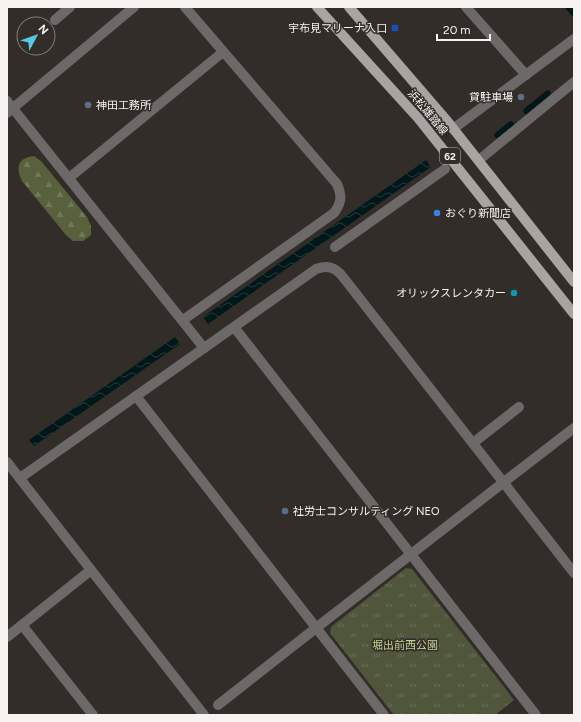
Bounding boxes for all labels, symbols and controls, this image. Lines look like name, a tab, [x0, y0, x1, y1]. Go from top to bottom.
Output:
north arrow	[16, 16, 56, 56]
scale bar	[437, 16, 490, 42]
text: N	[35, 22, 51, 37]
place label: 宇布見マリーナ入口	[288, 22, 387, 35]
marker: 宇布見マリーナ入口	[390, 23, 400, 33]
text: 20 m	[443, 23, 471, 37]
street label: 浜松雄踏線	[405, 87, 450, 138]
place label: 貸駐車場	[469, 91, 513, 104]
marker: 貸駐車場	[516, 92, 526, 102]
place label: 神田工務所	[96, 99, 152, 112]
marker: 神田工務所	[83, 100, 93, 110]
road number: 62	[440, 148, 460, 164]
place label: おぐり新聞店	[445, 207, 511, 220]
marker: おぐり新聞店	[432, 208, 442, 218]
place label: オリックスレンタカー	[396, 287, 506, 300]
marker: オリックスレンタカー	[509, 288, 519, 298]
place label: 社労士コンサルティング NEO	[293, 505, 440, 518]
marker: 社労士コンサルティング NEO	[280, 506, 290, 516]
park label: 堀出前西公園	[372, 639, 438, 652]

